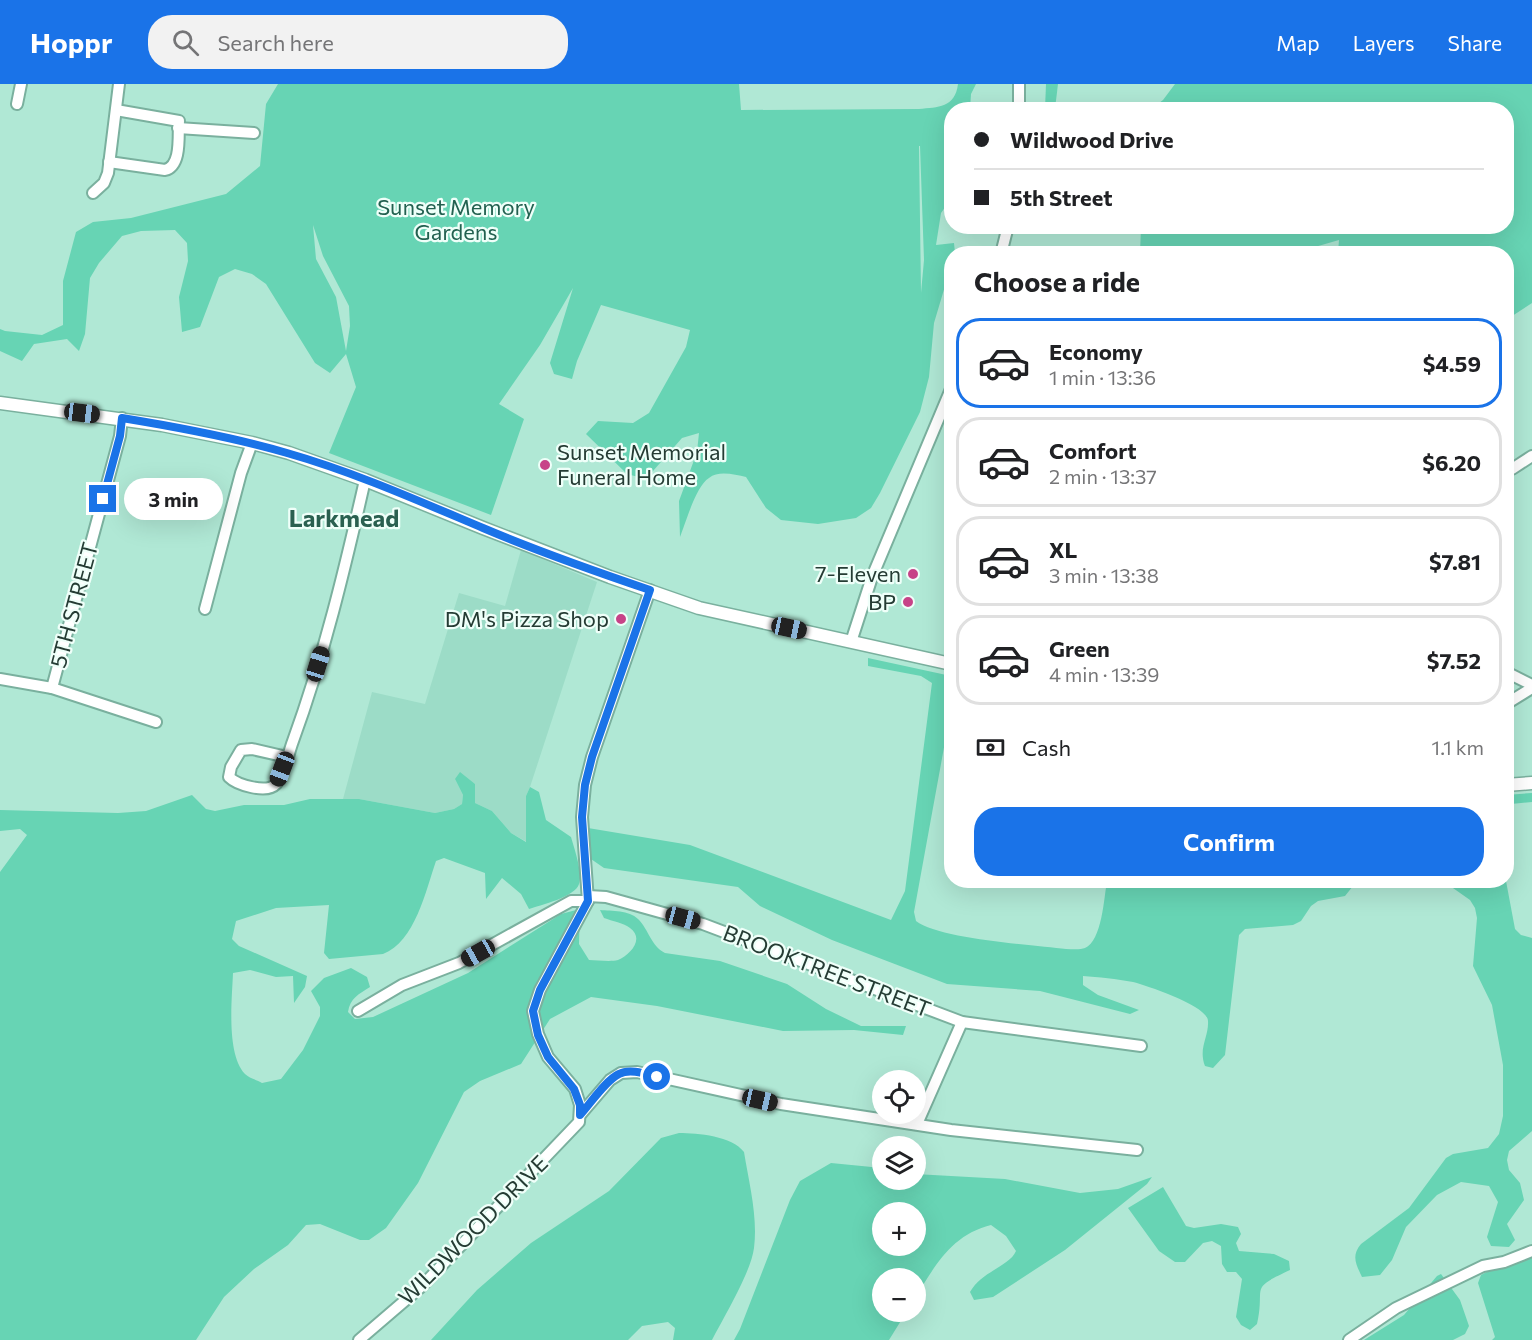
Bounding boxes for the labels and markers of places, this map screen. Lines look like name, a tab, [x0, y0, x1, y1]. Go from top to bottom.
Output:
place label: Sunset Memorial Funeral Home	[557, 438, 726, 490]
marker: Sunset Memorial Funeral Home	[538, 458, 552, 472]
place label: 7-Eleven	[815, 560, 901, 587]
marker: 7-Eleven	[906, 567, 920, 581]
place label: BP	[868, 588, 896, 615]
marker: BP	[901, 595, 915, 609]
place label: DM's Pizza Shop	[445, 605, 609, 632]
marker: DM's Pizza Shop	[614, 612, 628, 626]

